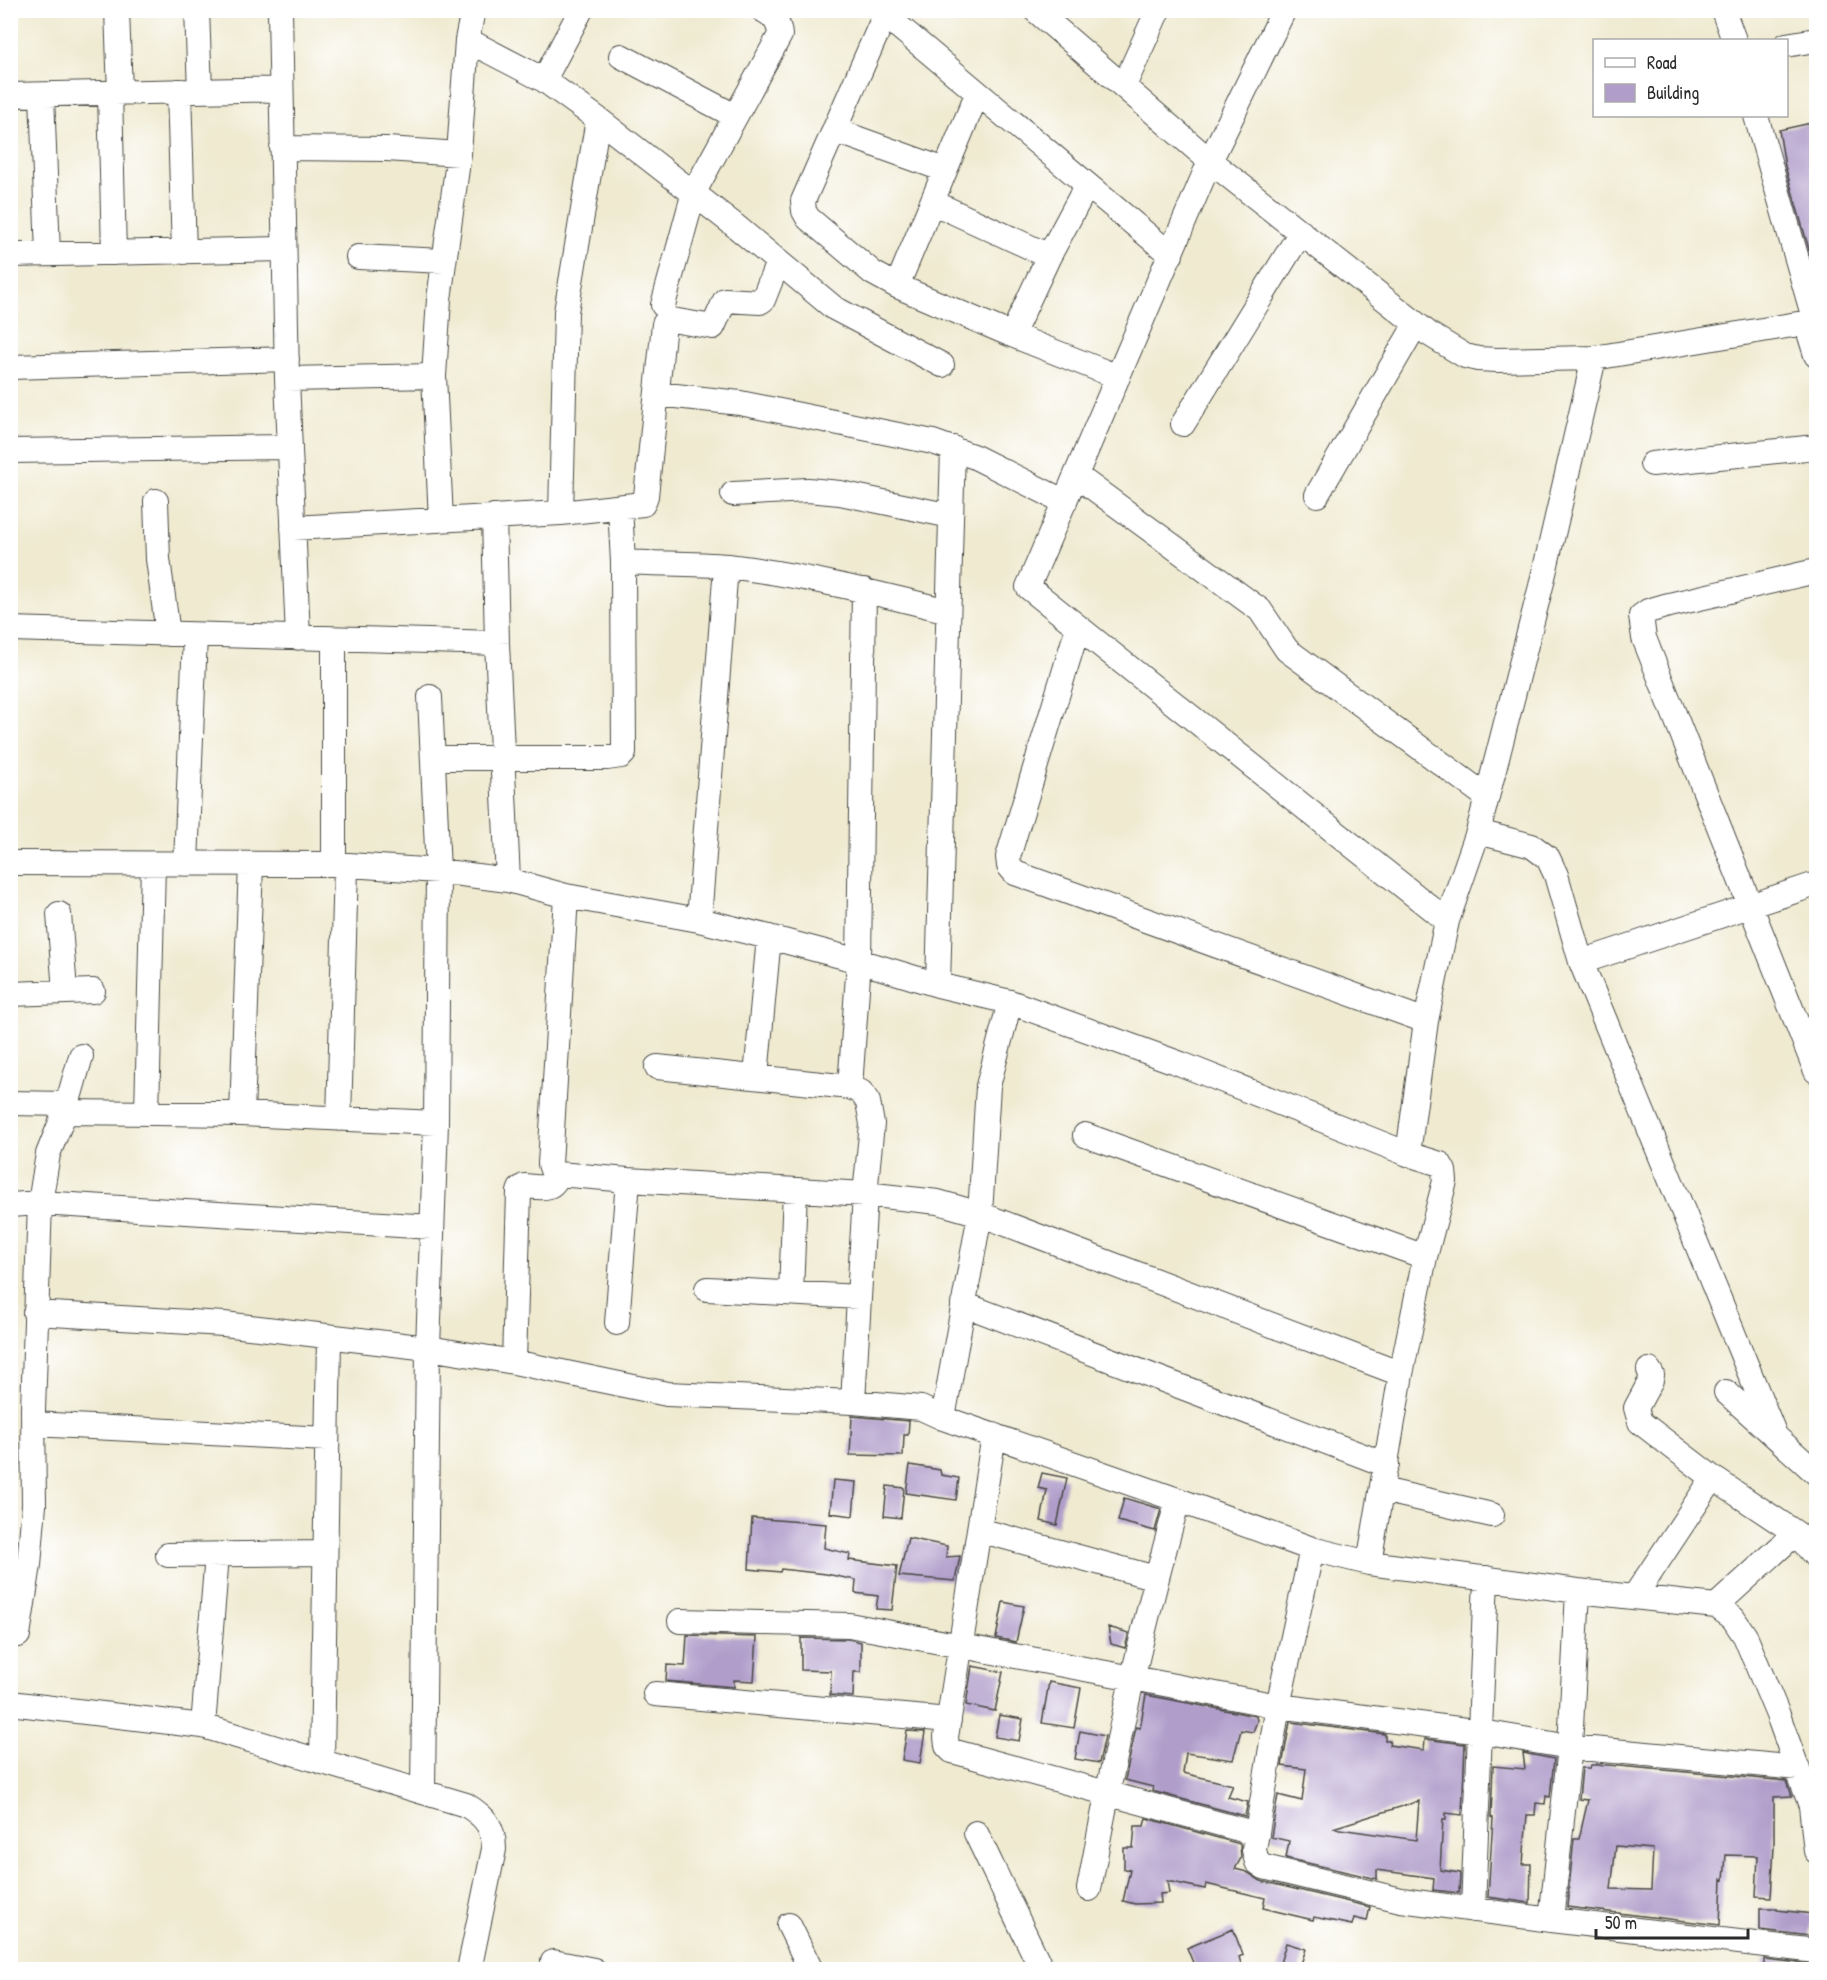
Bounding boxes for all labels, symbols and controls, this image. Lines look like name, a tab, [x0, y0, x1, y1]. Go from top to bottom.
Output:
legend	[1593, 39, 1788, 117]
text: Road	[1647, 50, 1677, 75]
text: Building	[1647, 80, 1699, 105]
scale bar	[1596, 1902, 1748, 1940]
text: 50 m	[1605, 1910, 1637, 1935]

